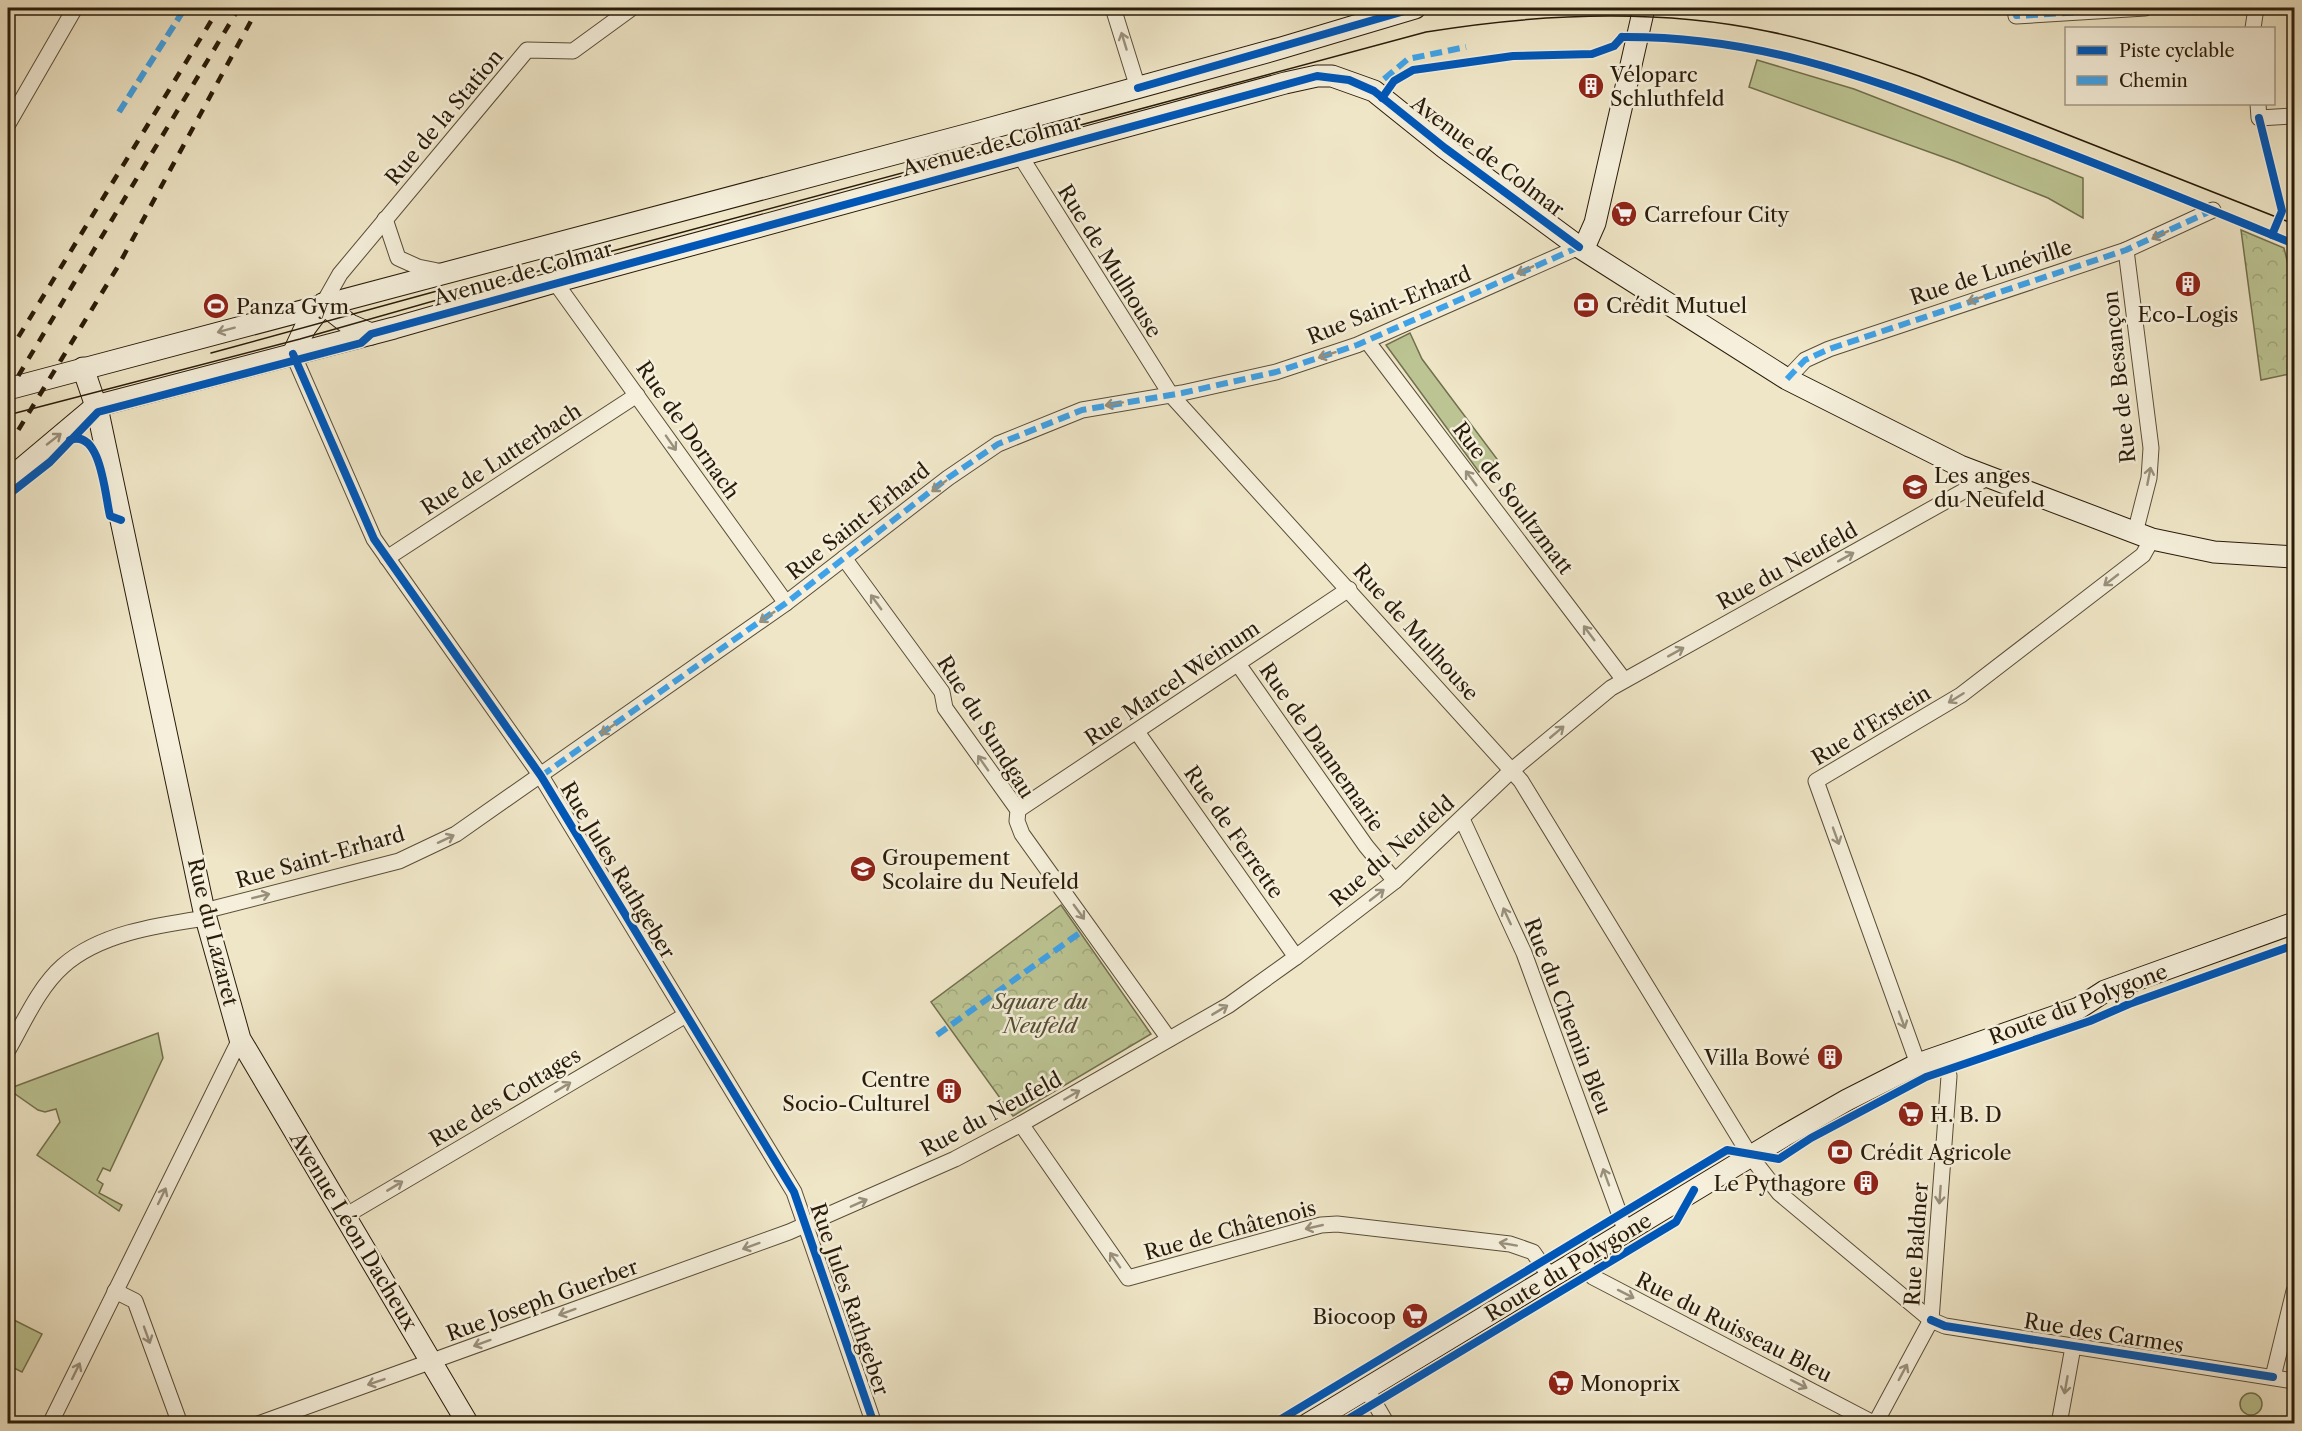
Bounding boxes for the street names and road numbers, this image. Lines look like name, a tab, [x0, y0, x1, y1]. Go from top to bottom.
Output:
street label: Rue de la Station	[380, 44, 508, 190]
street label: Avenue de Colmar	[1406, 90, 1570, 222]
street label: Avenue de Colmar	[898, 109, 1085, 181]
street label: Rue de Mulhouse	[1053, 180, 1167, 342]
street label: Rue de Lunéville	[1907, 234, 2075, 310]
street label: Avenue de Colmar	[430, 235, 616, 311]
street label: Rue Saint-Erhard	[1303, 261, 1475, 349]
street label: Rue de Besançon	[2098, 290, 2140, 464]
street label: Rue de Dornach	[631, 356, 745, 504]
street label: Rue de Lutterbach	[416, 398, 586, 520]
street label: Rue de Soultzmatt	[1448, 417, 1579, 580]
street label: Rue Saint-Erhard	[782, 457, 935, 585]
street label: Rue du Neufeld	[1712, 517, 1862, 615]
street label: Rue de Mulhouse	[1348, 558, 1484, 706]
street label: Rue Marcel Weinum	[1080, 615, 1264, 751]
street label: Rue du Sundgau	[932, 651, 1040, 803]
street label: Rue de Dannemarie	[1255, 658, 1389, 836]
street label: Rue d'Erstein	[1807, 680, 1935, 770]
street label: Rue de Ferrette	[1179, 761, 1289, 903]
street label: Rue Jules Rathgeber	[555, 777, 681, 963]
street label: Rue du Neufeld	[1325, 790, 1459, 912]
street label: Rue Saint-Erhard	[233, 821, 408, 893]
street label: Rue du Lazaret	[183, 855, 244, 1009]
street label: Rue du Chemin Bleu	[1519, 914, 1617, 1118]
street label: Route du Polygone	[1985, 958, 2171, 1050]
street label: Rue des Cottages	[425, 1042, 585, 1152]
street label: Rue du Neufeld	[916, 1066, 1066, 1162]
street label: Avenue Léon Dacheux	[284, 1127, 423, 1335]
street label: Rue Baldner	[1899, 1181, 1933, 1307]
street label: Rue de Châtenois	[1141, 1195, 1319, 1265]
street label: Rue Jules Rathgeber	[805, 1200, 895, 1399]
street label: Route du Polygone	[1480, 1208, 1656, 1326]
street label: Rue Joseph Guerber	[443, 1254, 641, 1346]
street label: Rue du Ruisseau Bleu	[1632, 1267, 1836, 1387]
street label: Rue des Carmes	[2022, 1308, 2186, 1358]

